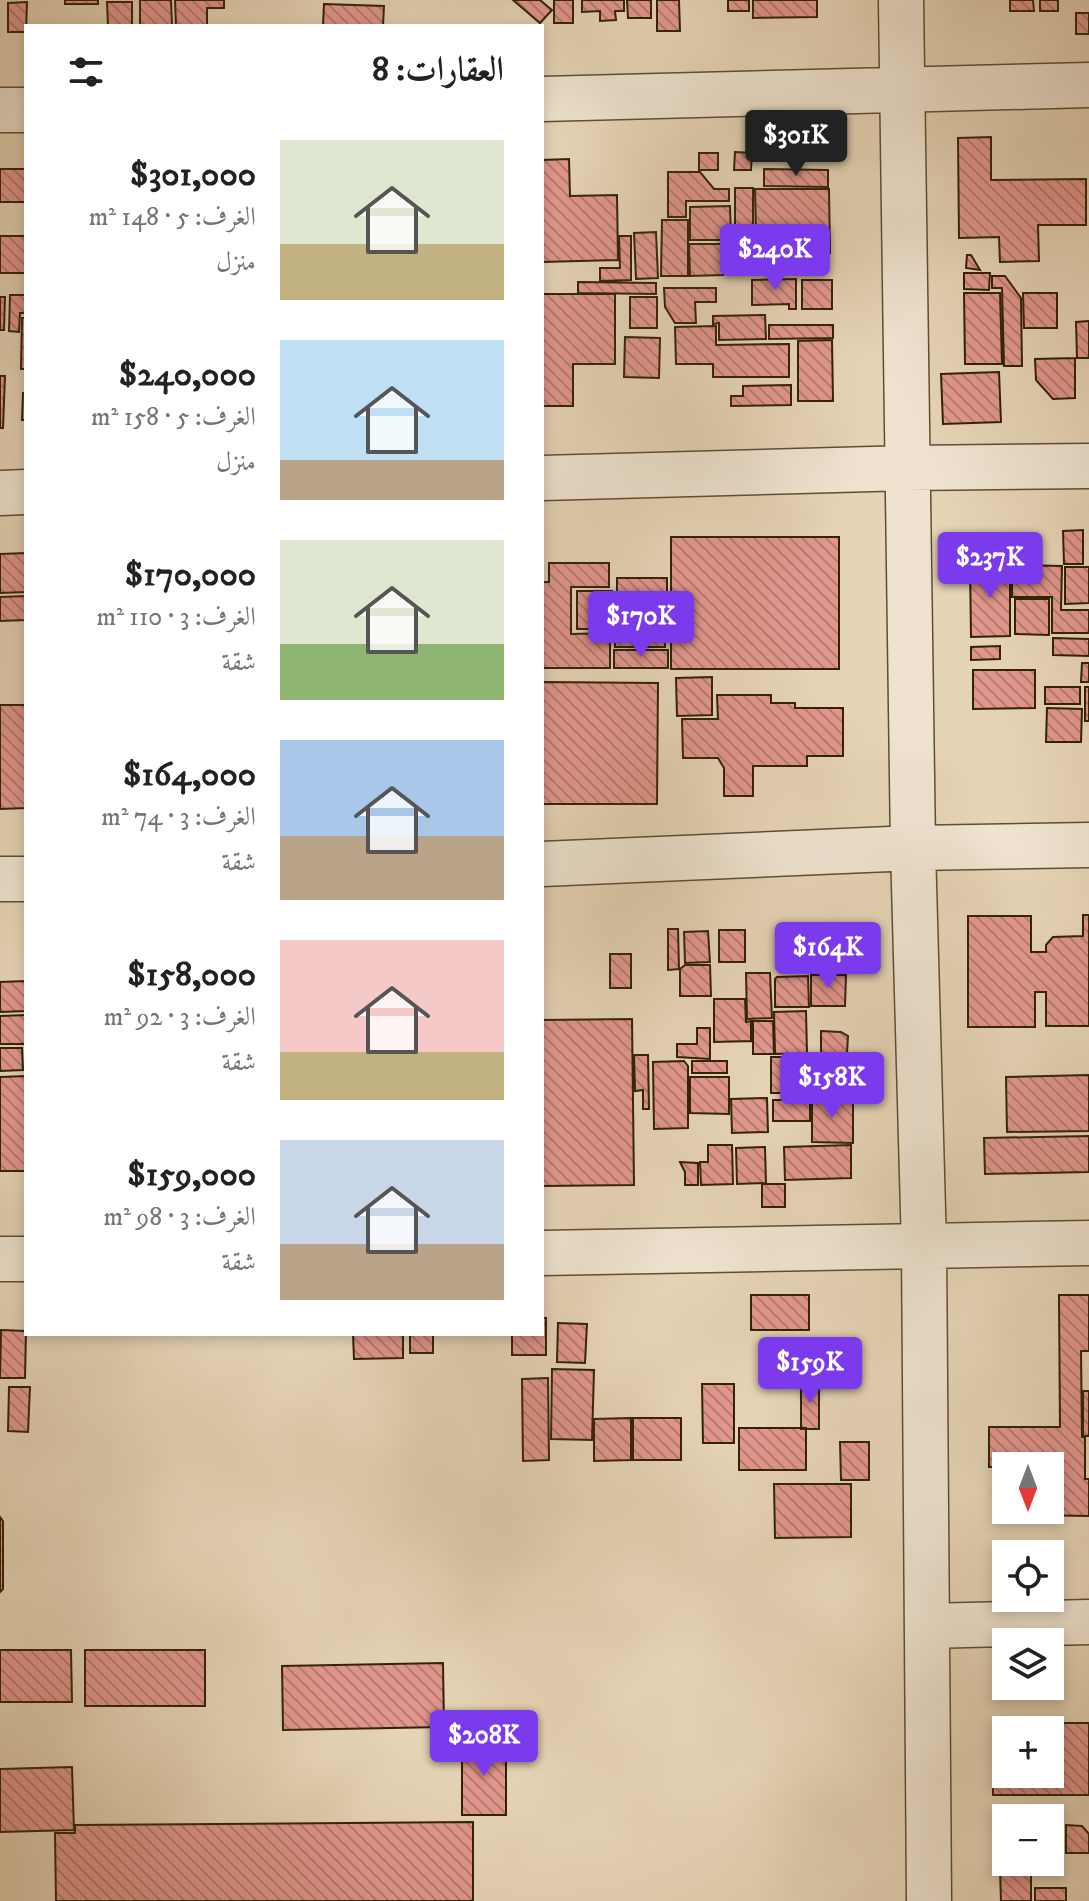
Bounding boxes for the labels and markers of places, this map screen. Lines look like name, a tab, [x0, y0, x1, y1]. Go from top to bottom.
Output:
pin: $301K	[740, 110, 852, 178]
pin: $240K	[719, 224, 831, 292]
pin: $237K	[934, 532, 1046, 600]
pin: $170K	[585, 591, 697, 659]
pin: $164K	[772, 922, 884, 990]
pin: $158K	[776, 1052, 888, 1120]
pin: $159K	[754, 1337, 866, 1405]
pin: $208K	[428, 1710, 540, 1778]

